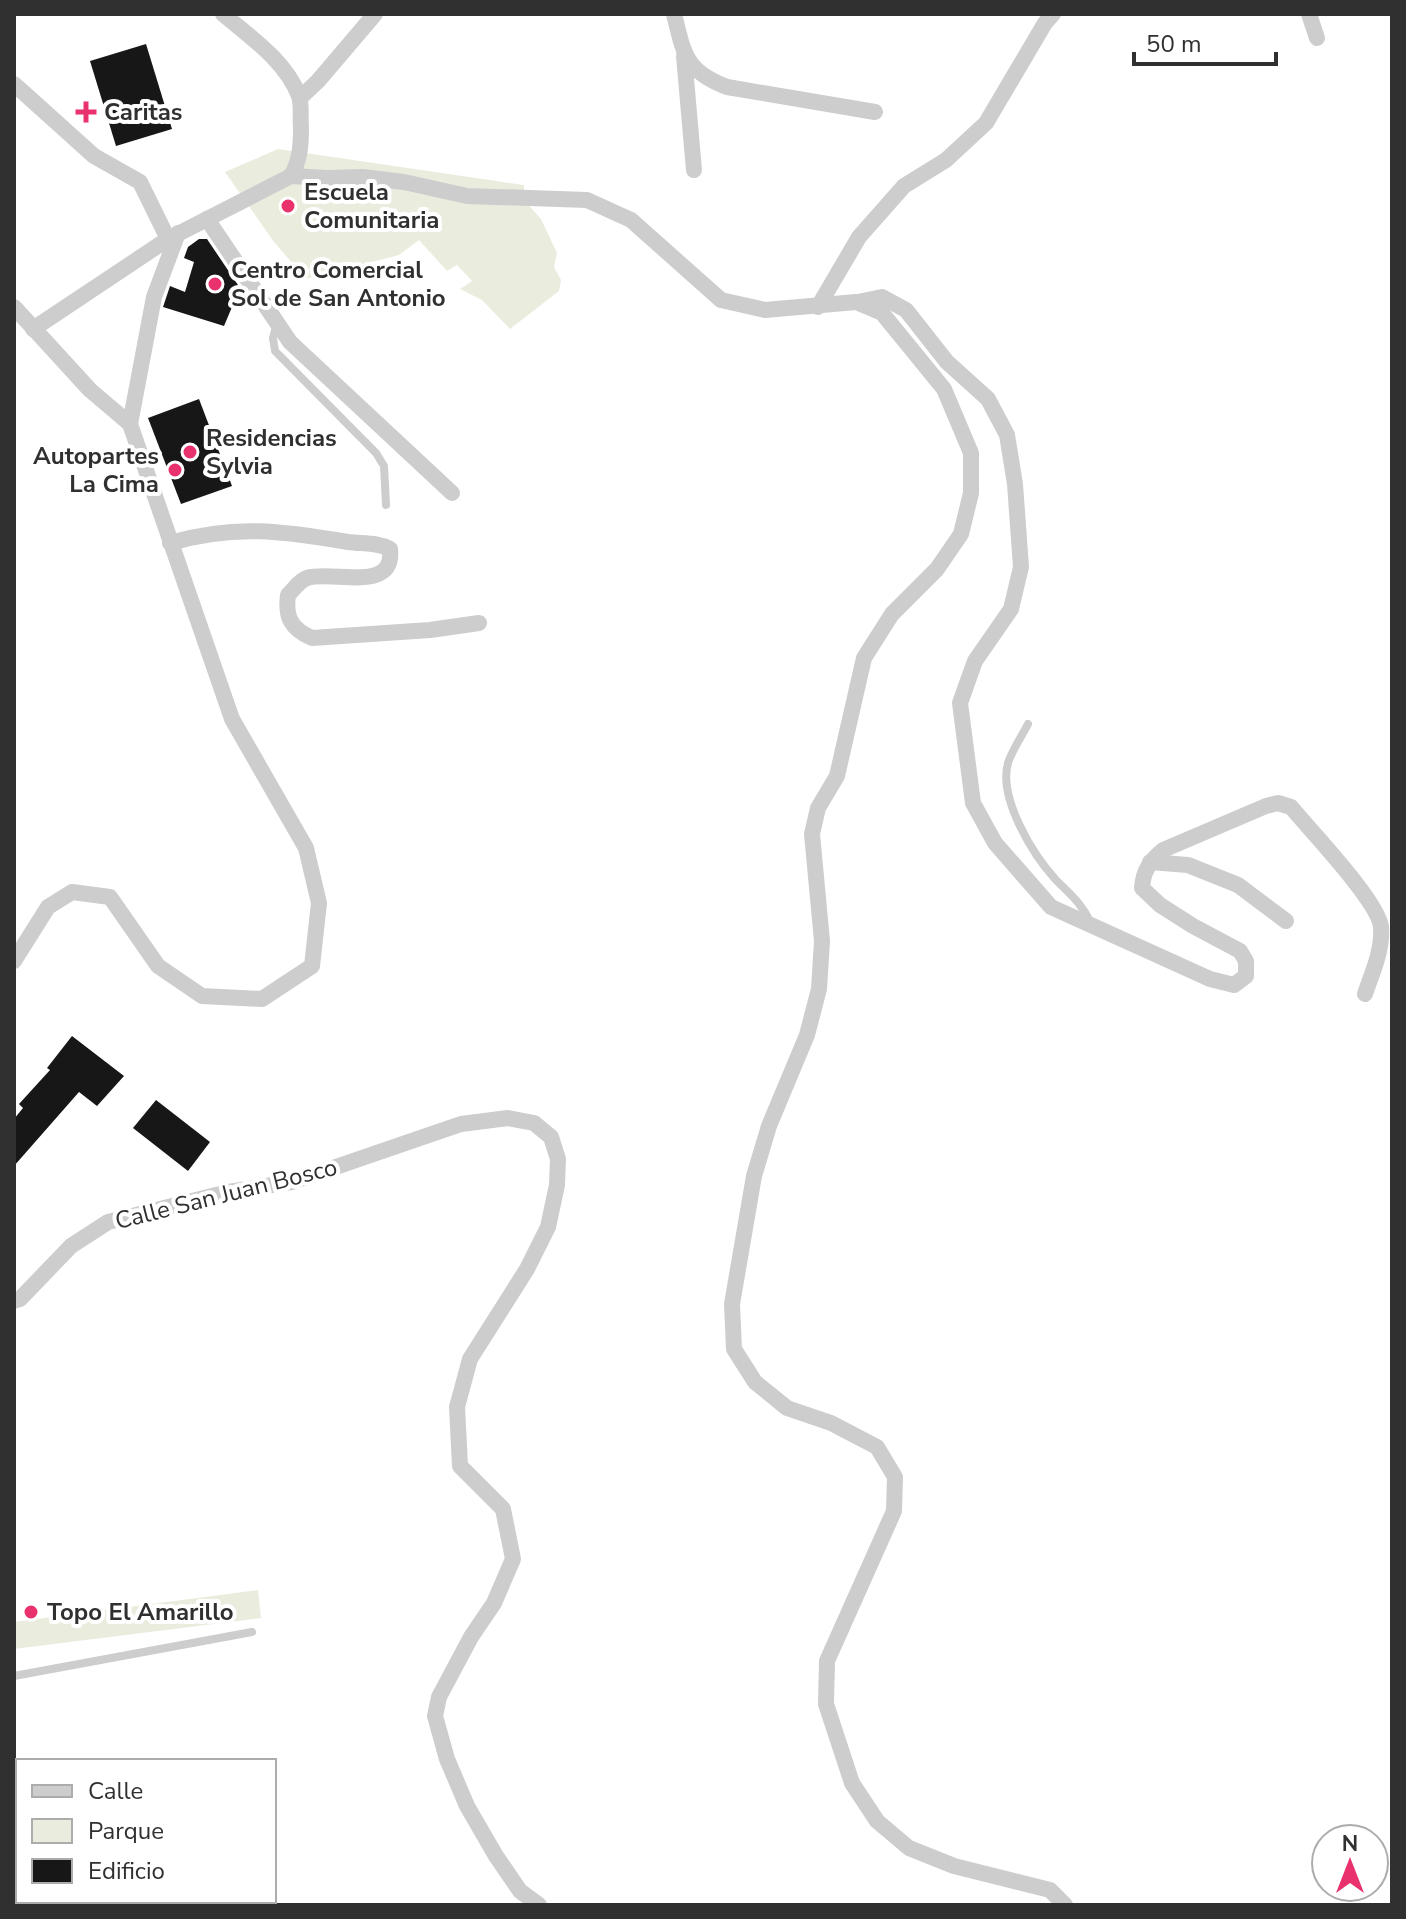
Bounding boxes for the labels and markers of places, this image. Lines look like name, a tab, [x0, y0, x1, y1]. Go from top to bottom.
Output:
place label: Caritas	[104, 96, 183, 128]
marker: Caritas	[75, 101, 97, 123]
place label: Escuela Comunitaria	[304, 176, 439, 236]
marker: Escuela Comunitaria	[279, 197, 297, 215]
place label: Centro Comercial Sol de San Antonio	[231, 254, 446, 314]
marker: Centro Comercial Sol de San Antonio	[206, 275, 224, 293]
place label: Residencias Sylvia	[206, 422, 337, 482]
place label: Autopartes La Cima	[33, 440, 159, 500]
marker: Residencias Sylvia	[181, 443, 199, 461]
marker: Autopartes La Cima	[166, 461, 184, 479]
place label: Topo El Amarillo	[47, 1596, 234, 1628]
marker: Topo El Amarillo	[22, 1603, 40, 1621]

